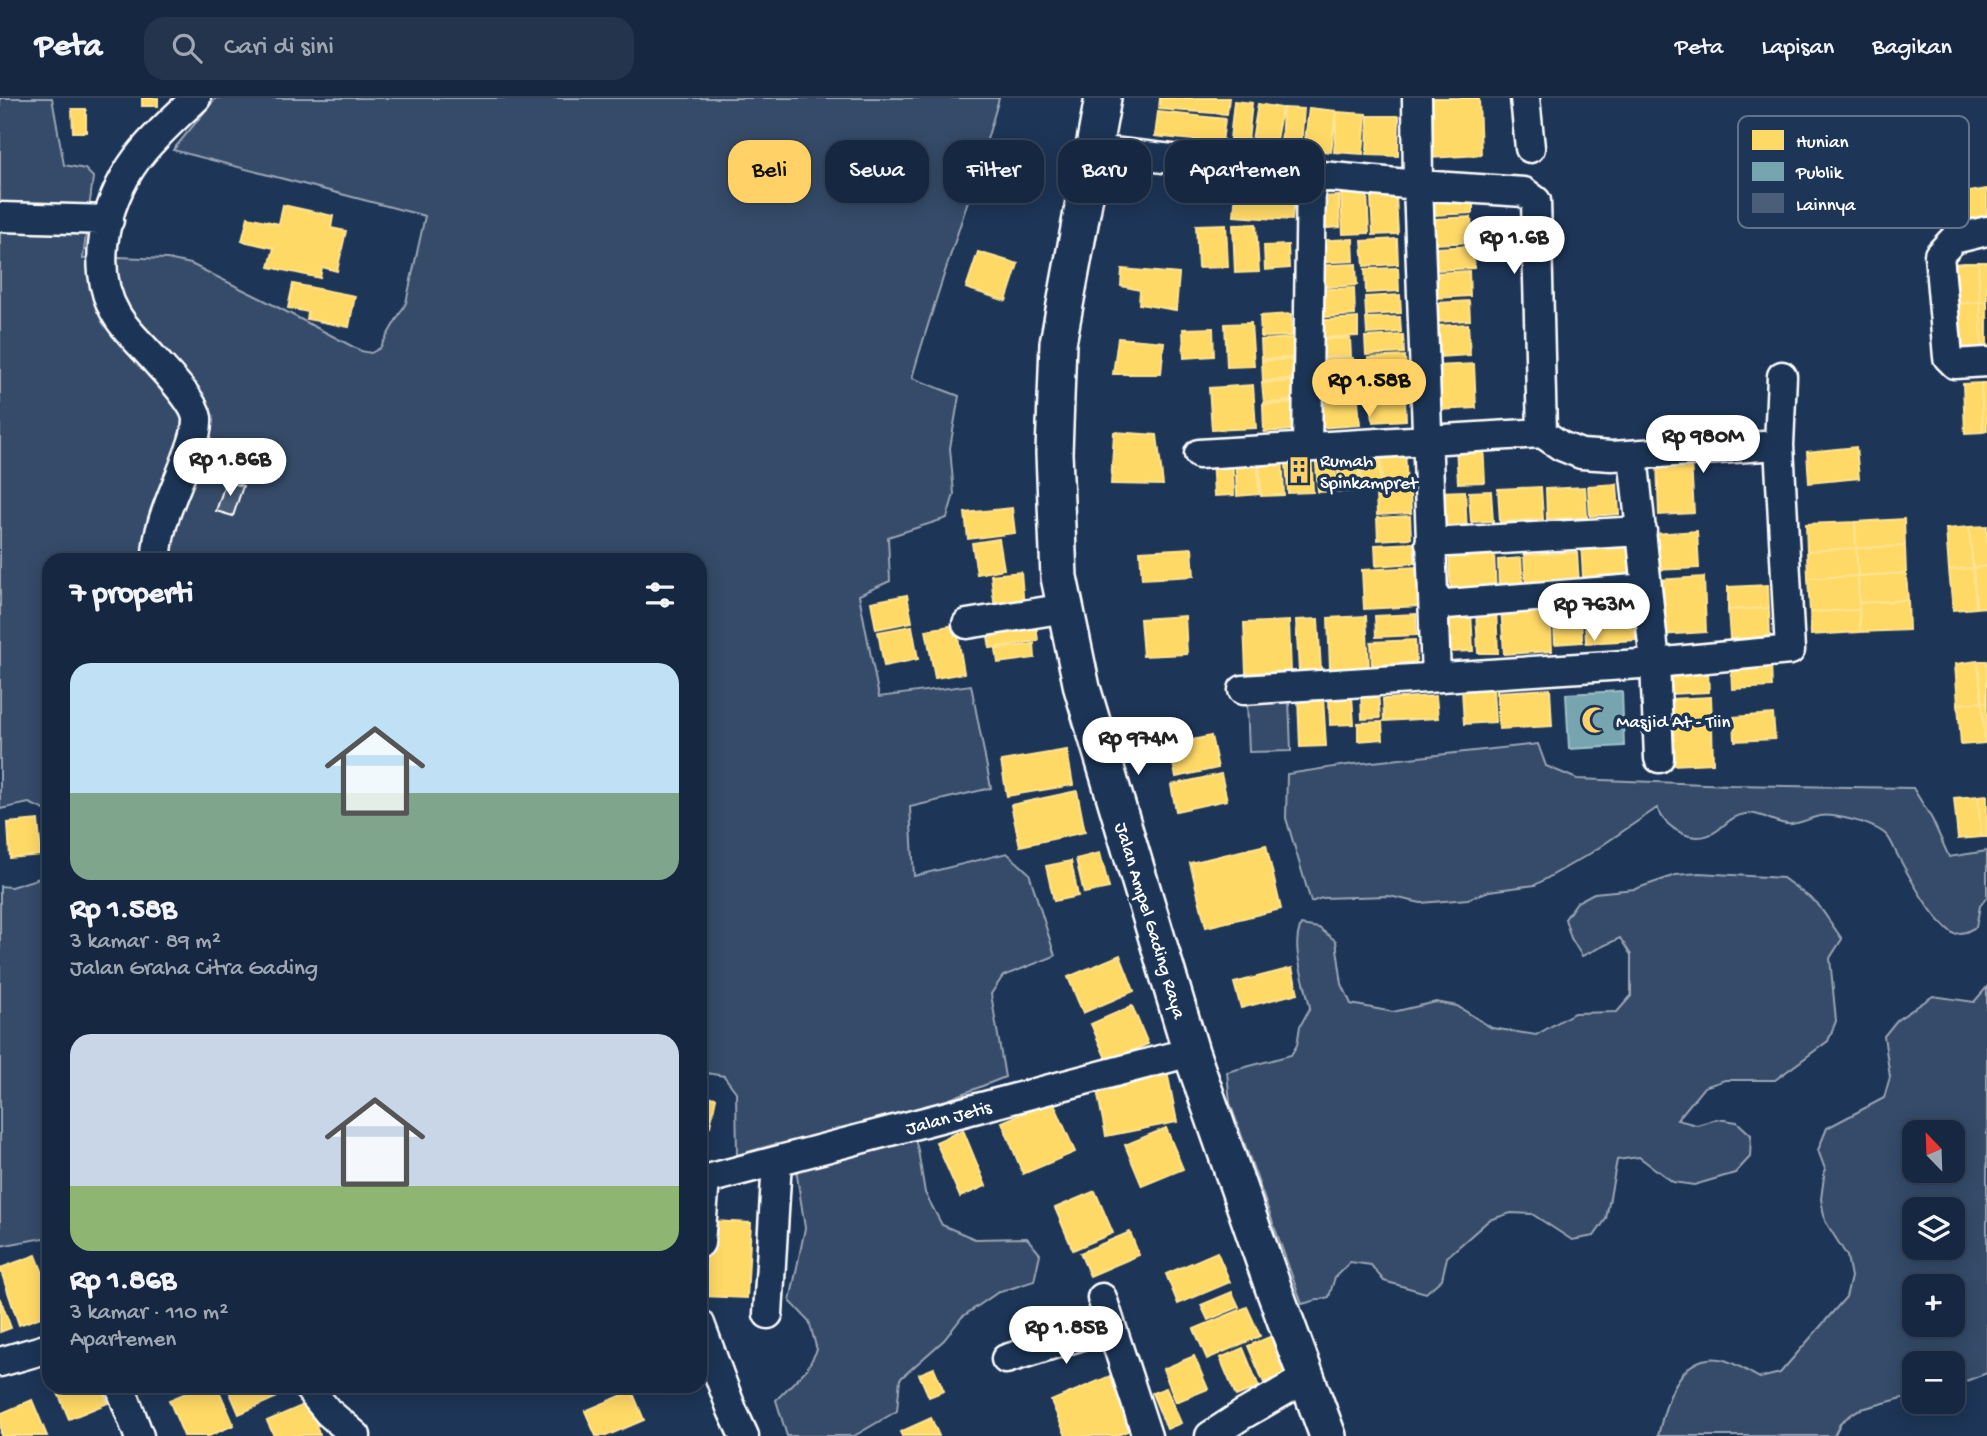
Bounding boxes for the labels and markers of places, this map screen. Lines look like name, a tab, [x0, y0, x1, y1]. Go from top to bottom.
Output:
pin: Rp 1.6B	[1449, 216, 1579, 276]
pin: Rp 1.58B	[1297, 360, 1441, 419]
pin: Rp 980M	[1638, 416, 1768, 475]
pin: Rp 1.86B	[158, 438, 302, 498]
place label: Rumah Spinkampret	[1320, 451, 1420, 496]
building icon: Rumah Spinkampret	[1284, 455, 1314, 485]
pin: Rp 763M	[1529, 584, 1659, 643]
mosque icon: Masjid At - Tiin	[1580, 705, 1610, 735]
place label: Masjid At - Tiin	[1616, 712, 1731, 735]
pin: Rp 974M	[1073, 718, 1203, 777]
pin: Rp 1.85B	[994, 1306, 1138, 1366]

